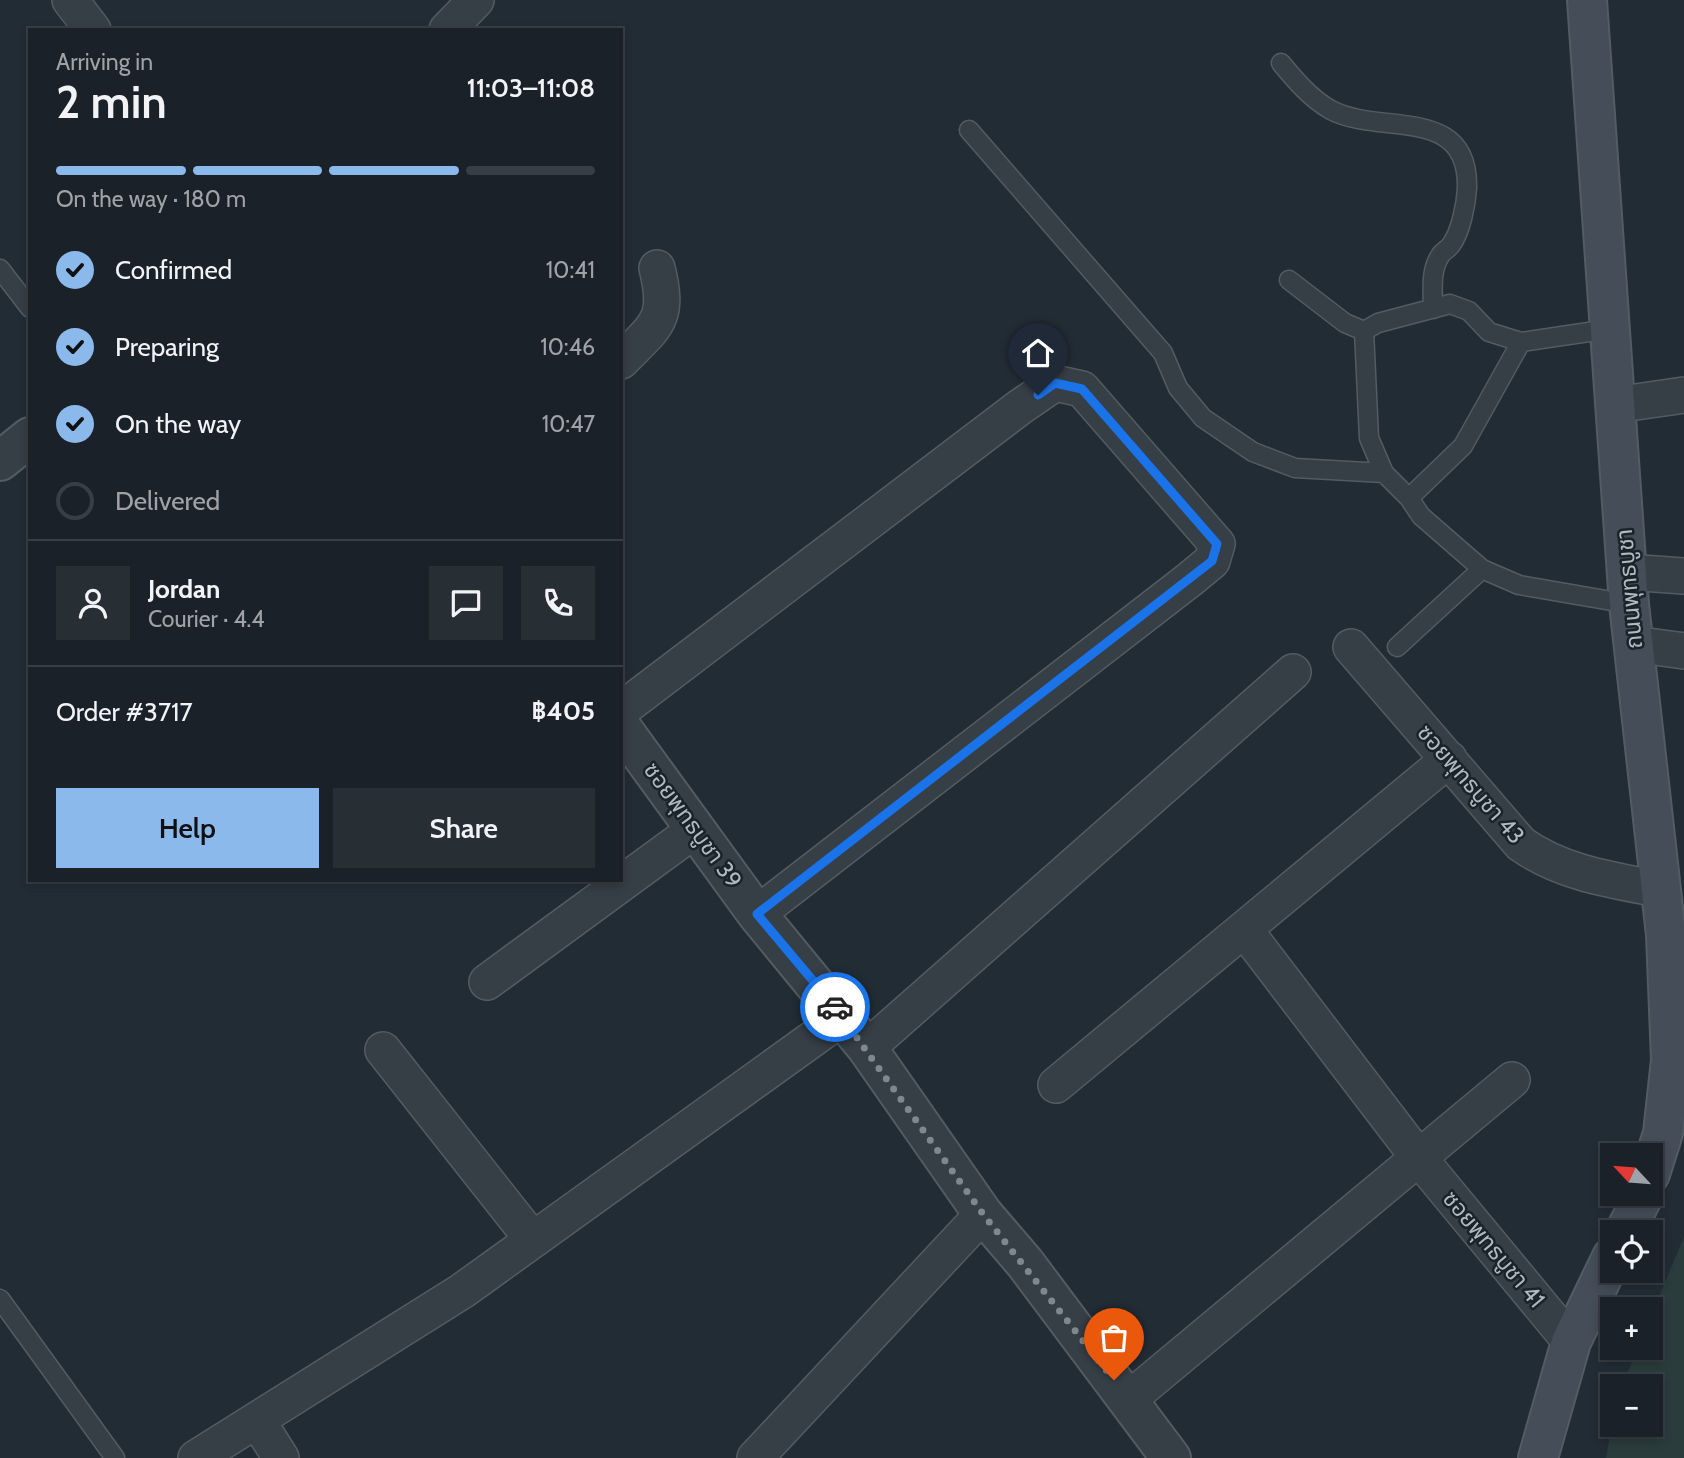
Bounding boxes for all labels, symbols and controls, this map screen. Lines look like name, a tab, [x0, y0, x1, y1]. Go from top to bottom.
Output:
text: Arriving in	[56, 48, 153, 76]
text: 11:03–11:08	[467, 72, 595, 104]
text: 2 min	[56, 74, 167, 130]
text: On the way · 180 m	[56, 185, 246, 213]
icon: check	[56, 251, 94, 289]
text: Confirmed	[115, 254, 232, 286]
text: 10:41	[546, 256, 595, 284]
pin	[1008, 323, 1068, 395]
icon: check	[56, 328, 94, 366]
text: Preparing	[115, 331, 219, 363]
text: 10:46	[540, 333, 595, 361]
icon: home	[1019, 334, 1057, 372]
icon: check	[56, 405, 94, 443]
text: On the way	[115, 408, 241, 440]
text: 10:47	[542, 410, 595, 438]
text: Delivered	[115, 485, 220, 517]
street label: ถนนพุทธบูชา	[1610, 528, 1649, 650]
button: person	[56, 566, 130, 640]
button: chat	[429, 566, 503, 640]
button: phone	[521, 566, 595, 640]
text: Jordan	[148, 573, 220, 605]
text: Courier · 4.4	[148, 605, 265, 633]
text: ฿405	[531, 695, 595, 727]
text: Order #3717	[56, 696, 193, 728]
street label: ซอยพุทธบูชา 43	[1411, 719, 1530, 850]
street label: ซอยพุทธบูชา 39	[637, 757, 748, 894]
button: Help	[56, 788, 319, 868]
button: Share	[333, 788, 595, 868]
courier	[800, 972, 870, 1042]
icon: car	[816, 988, 854, 1026]
north arrow	[1600, 1143, 1662, 1206]
map controls	[1600, 1143, 1663, 1437]
street label: ซอยพุทธบูชา 41	[1436, 1185, 1551, 1314]
button: locate	[1600, 1220, 1663, 1283]
button: +	[1600, 1297, 1663, 1360]
pin	[1084, 1308, 1144, 1380]
icon: bag	[1095, 1319, 1133, 1357]
button: −	[1600, 1374, 1663, 1437]

